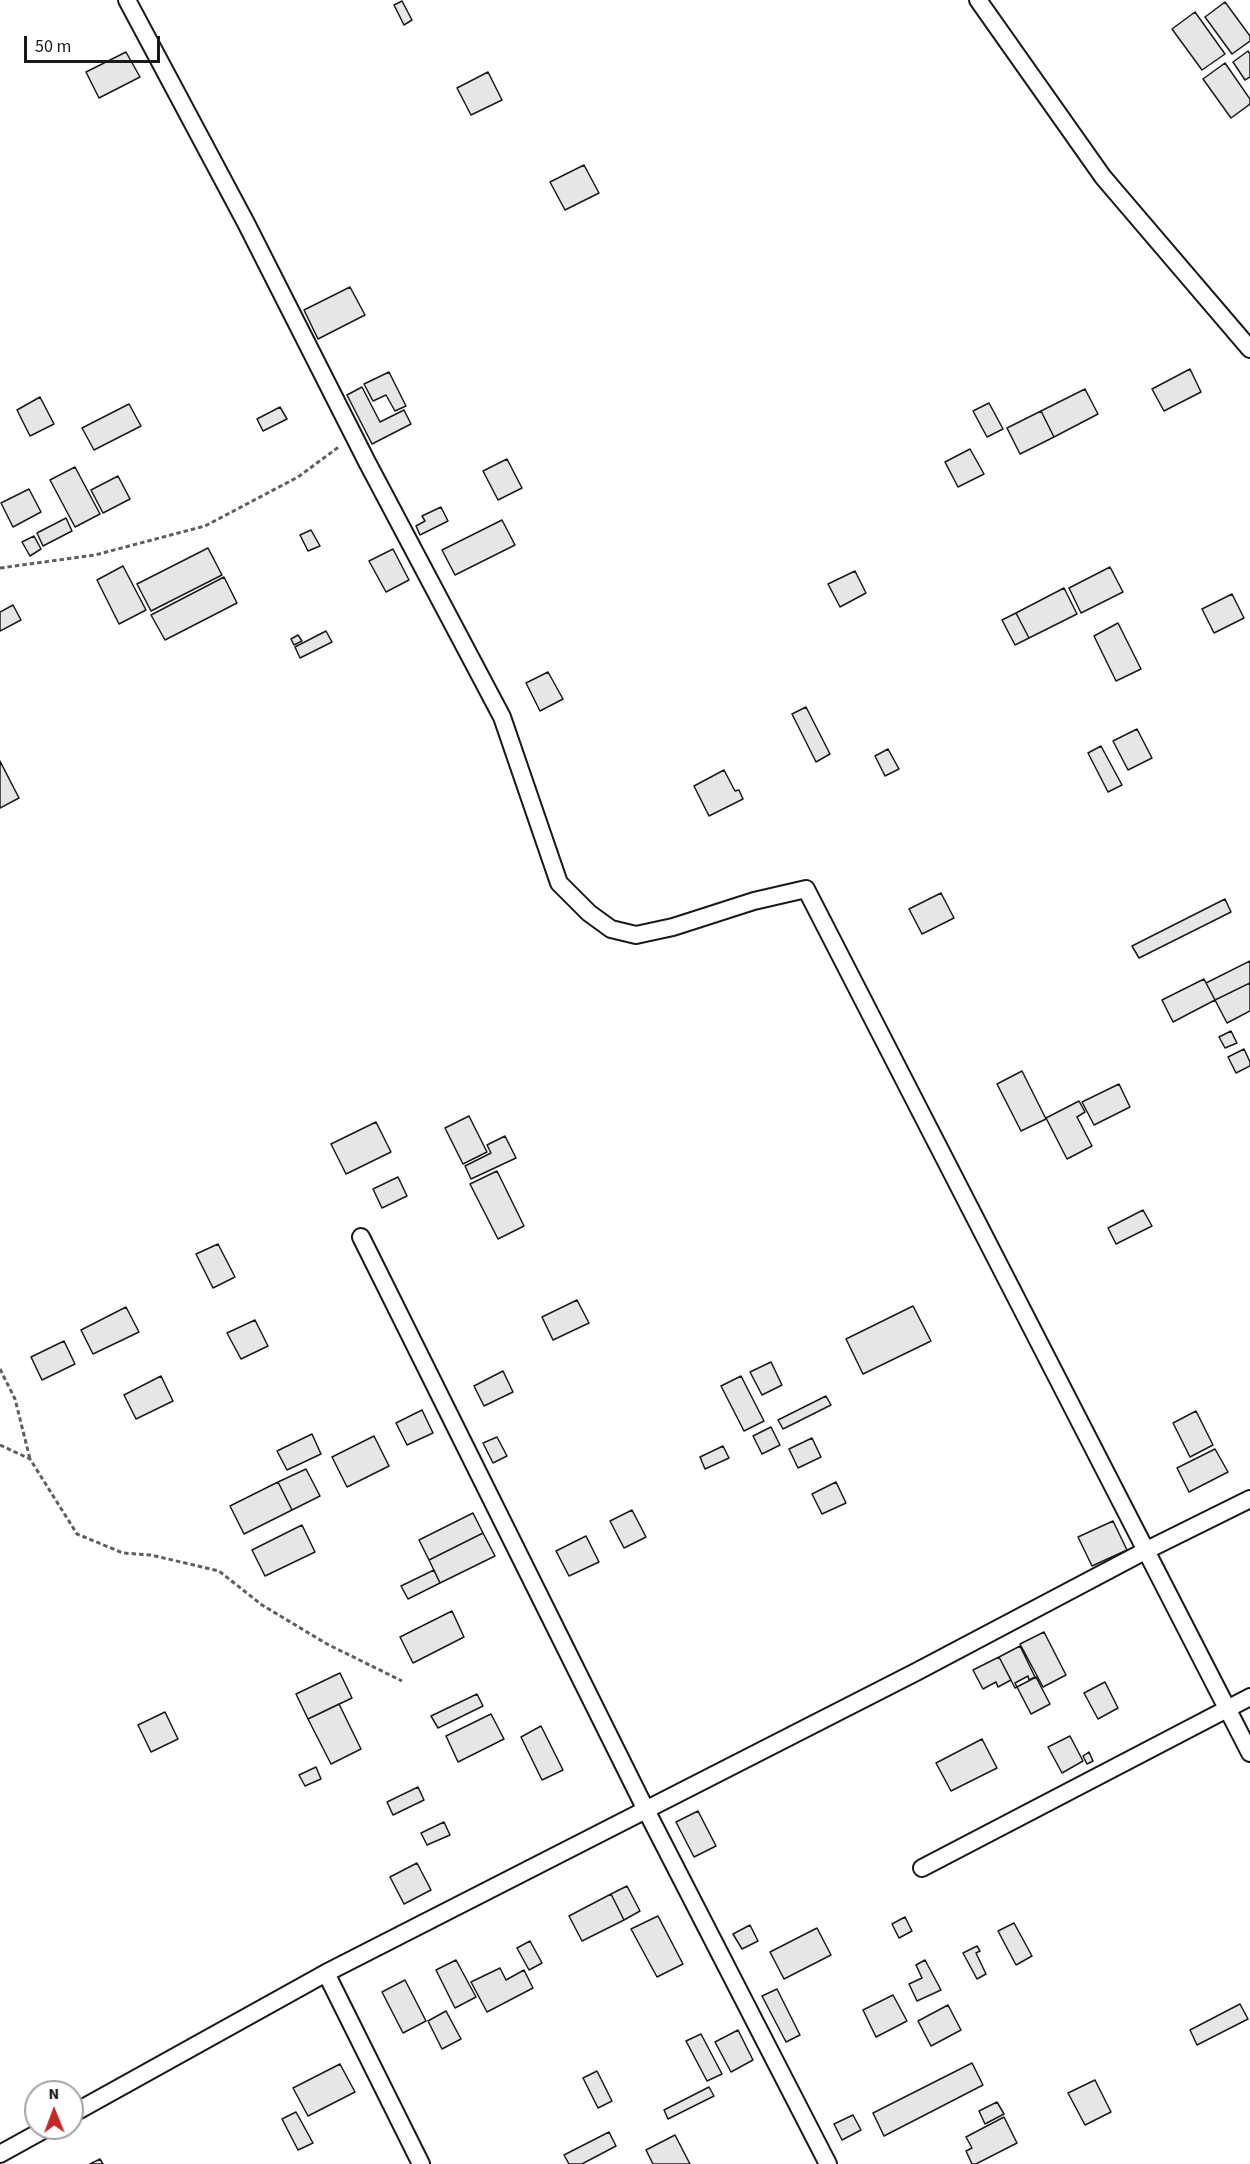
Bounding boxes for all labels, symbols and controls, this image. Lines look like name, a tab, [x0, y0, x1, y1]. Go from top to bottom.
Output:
scale bar	[27, 24, 164, 62]
text: 50 m	[35, 34, 71, 59]
north arrow	[24, 2080, 84, 2140]
text: N	[48, 2083, 59, 2105]

